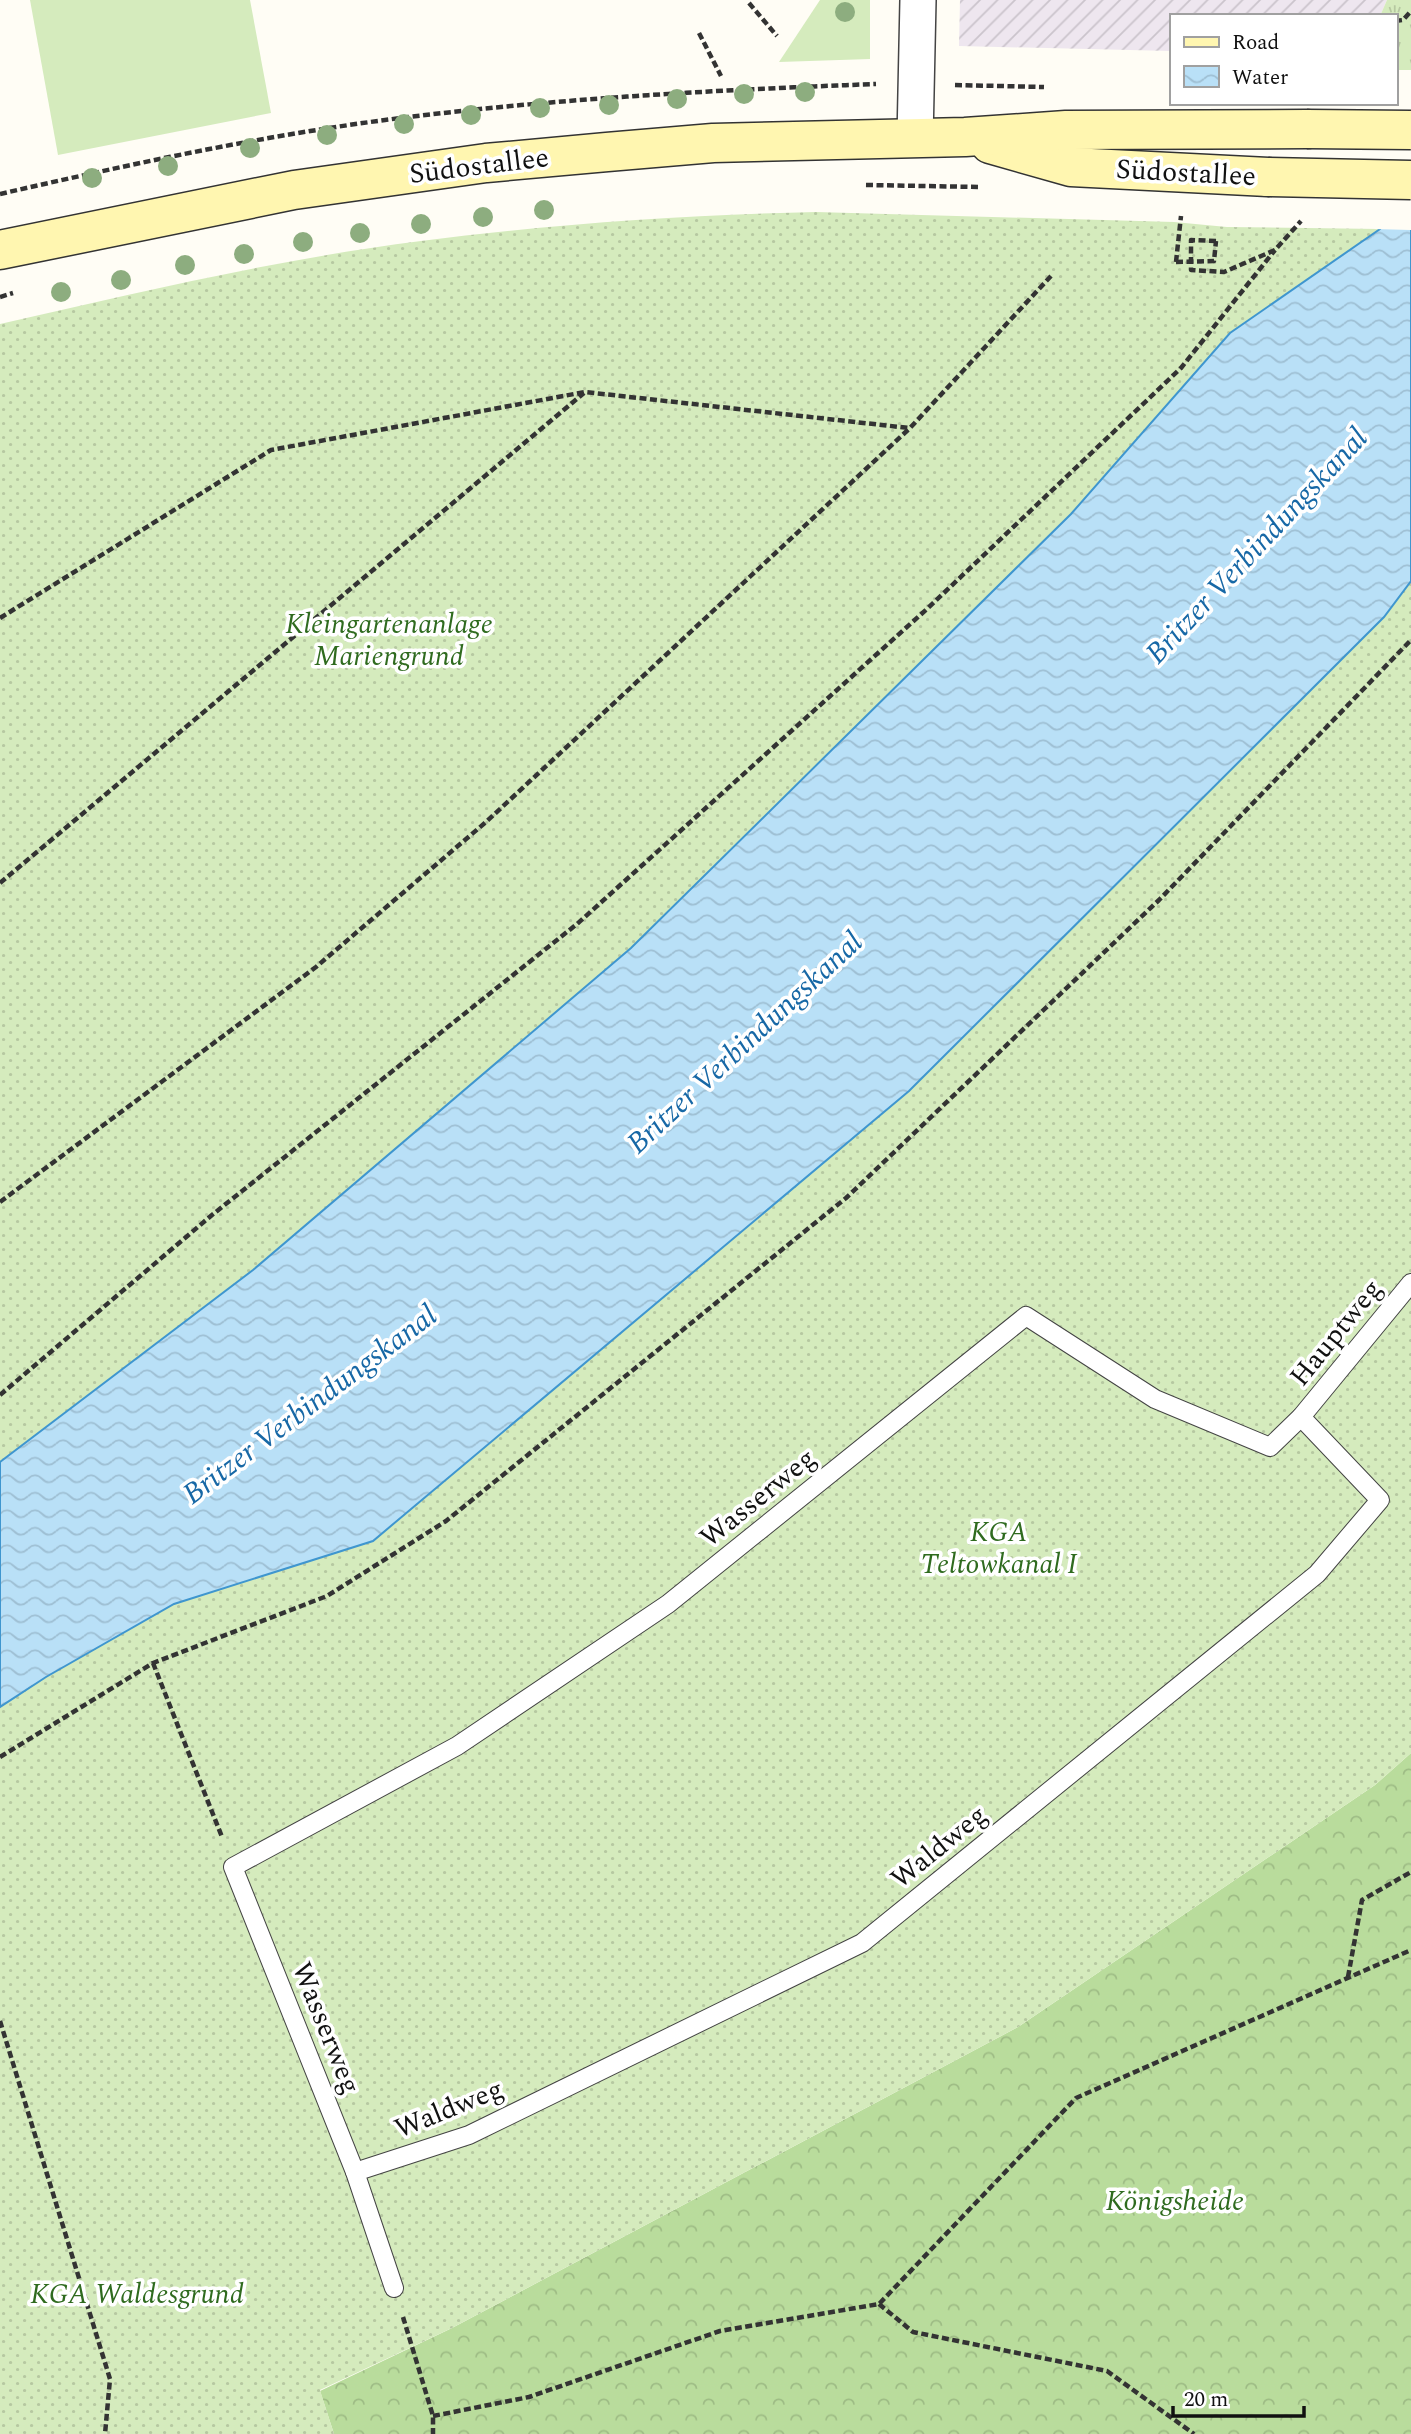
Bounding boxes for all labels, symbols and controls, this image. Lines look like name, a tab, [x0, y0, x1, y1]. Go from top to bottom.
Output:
legend	[1170, 14, 1397, 105]
text: Road	[1232, 27, 1279, 59]
text: Water	[1232, 62, 1288, 94]
street label: Südostallee	[407, 136, 551, 196]
street label: Südostallee	[1115, 148, 1257, 198]
water label: Britzer Verbindungskanal	[1135, 417, 1379, 675]
park label: Kleingartenanlage Mariengrund	[285, 603, 493, 678]
water label: Britzer Verbindungskanal	[616, 921, 874, 1165]
street label: Hauptweg	[1279, 1270, 1393, 1396]
water label: Britzer Verbindungskanal	[173, 1293, 448, 1516]
street label: Wasserweg	[690, 1438, 826, 1558]
park label: KGA Teltowkanal I	[920, 1511, 1078, 1586]
street label: Waldweg	[881, 1794, 997, 1900]
street label: Wasserweg	[280, 1955, 372, 2101]
street label: Waldweg	[388, 2068, 510, 2150]
park label: Königsheide	[1106, 2180, 1244, 2223]
park label: KGA Waldesgrund	[30, 2273, 244, 2316]
scale bar	[1173, 2374, 1304, 2418]
text: 20 m	[1184, 2384, 1228, 2416]

